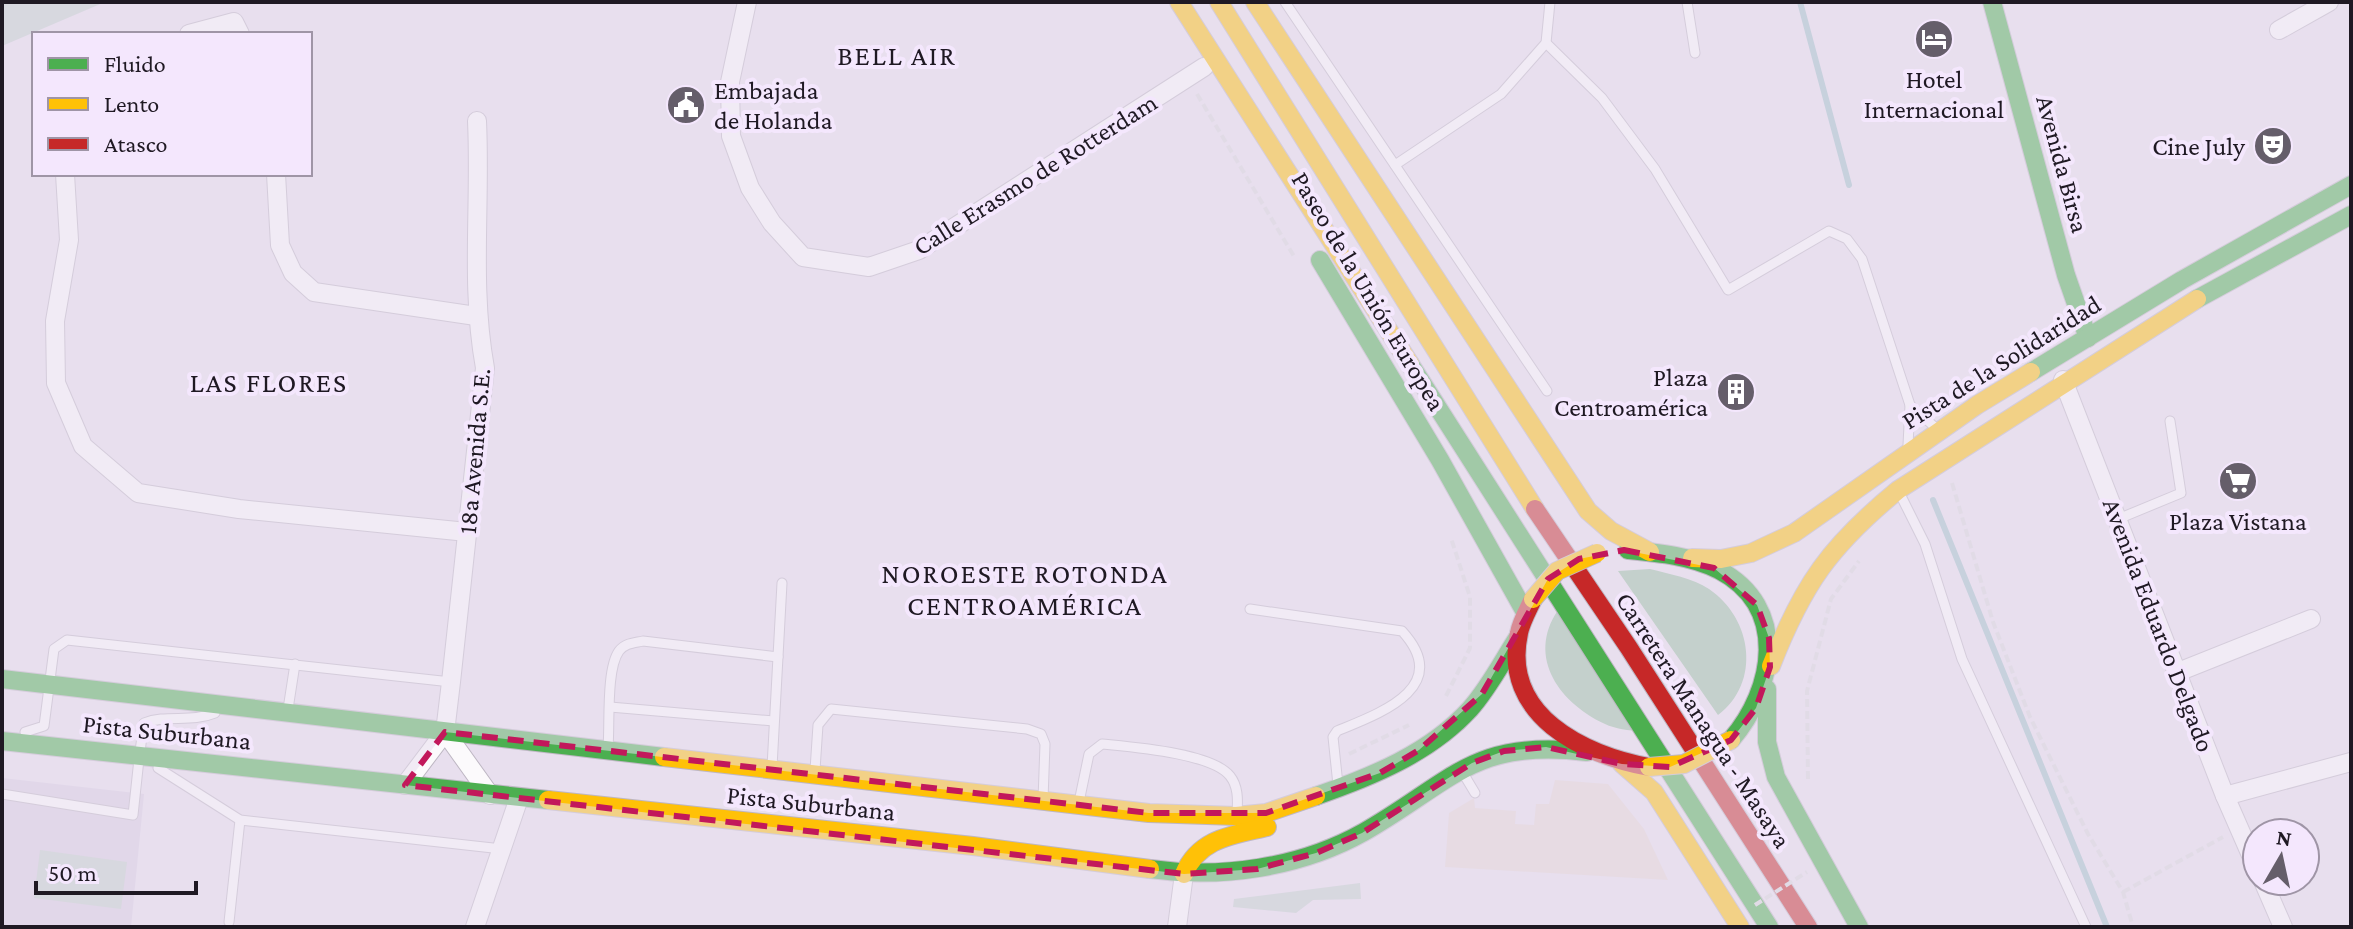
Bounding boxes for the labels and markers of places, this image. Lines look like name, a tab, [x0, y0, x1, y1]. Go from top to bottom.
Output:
hotel icon: Hotel Internacional	[1913, 18, 1955, 60]
place label: Hotel Internacional	[1864, 65, 2004, 124]
place label: Embajada de Holanda	[714, 76, 833, 135]
public building icon: Embajada de Holanda	[665, 84, 707, 126]
theatre icon: Cine July	[2252, 125, 2294, 167]
place label: Cine July	[2152, 132, 2246, 161]
place label: Plaza Centroamérica	[1554, 363, 1708, 422]
building icon: Plaza Centroamérica	[1715, 371, 1757, 413]
supermarket icon: Plaza Vistana	[2217, 460, 2259, 502]
place label: Plaza Vistana	[2169, 507, 2307, 536]

